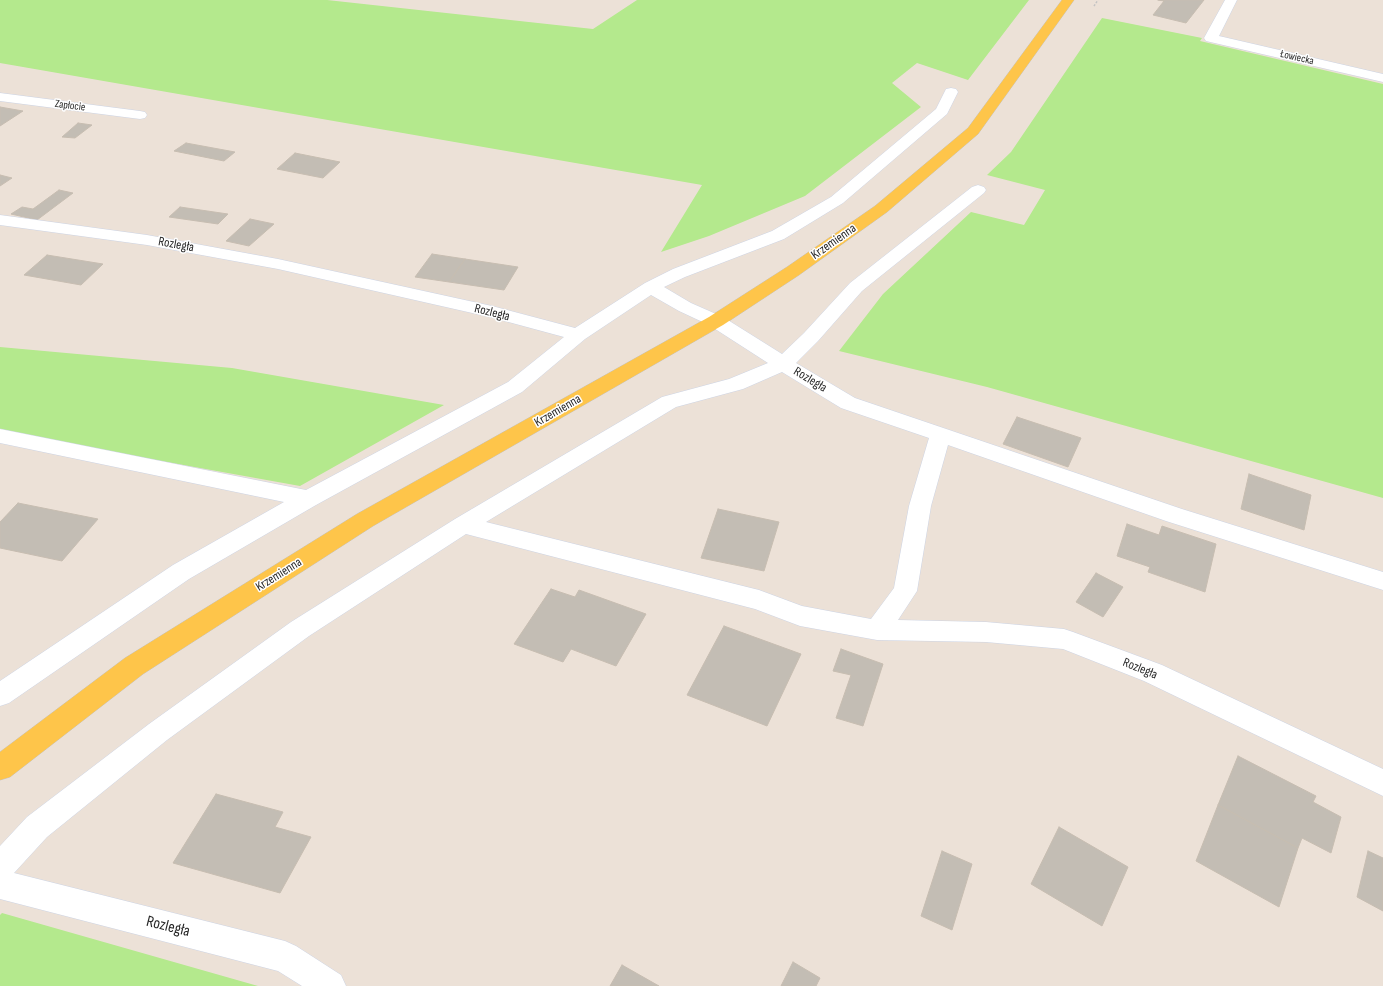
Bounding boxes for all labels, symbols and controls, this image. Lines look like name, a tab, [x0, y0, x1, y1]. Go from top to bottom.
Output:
street label: Łowiecka	[1279, 48, 1315, 68]
street label: Zapłocie	[54, 98, 86, 114]
street label: Krzemienna	[808, 221, 860, 263]
street label: Rozległa	[157, 234, 195, 256]
street label: Rozległa	[473, 301, 511, 325]
street label: Rozległa	[791, 364, 829, 396]
street label: Krzemienna	[532, 391, 584, 431]
street label: Krzemienna	[253, 555, 305, 595]
street label: Rozległa	[1120, 655, 1160, 683]
street label: Rozległa	[144, 912, 192, 942]

